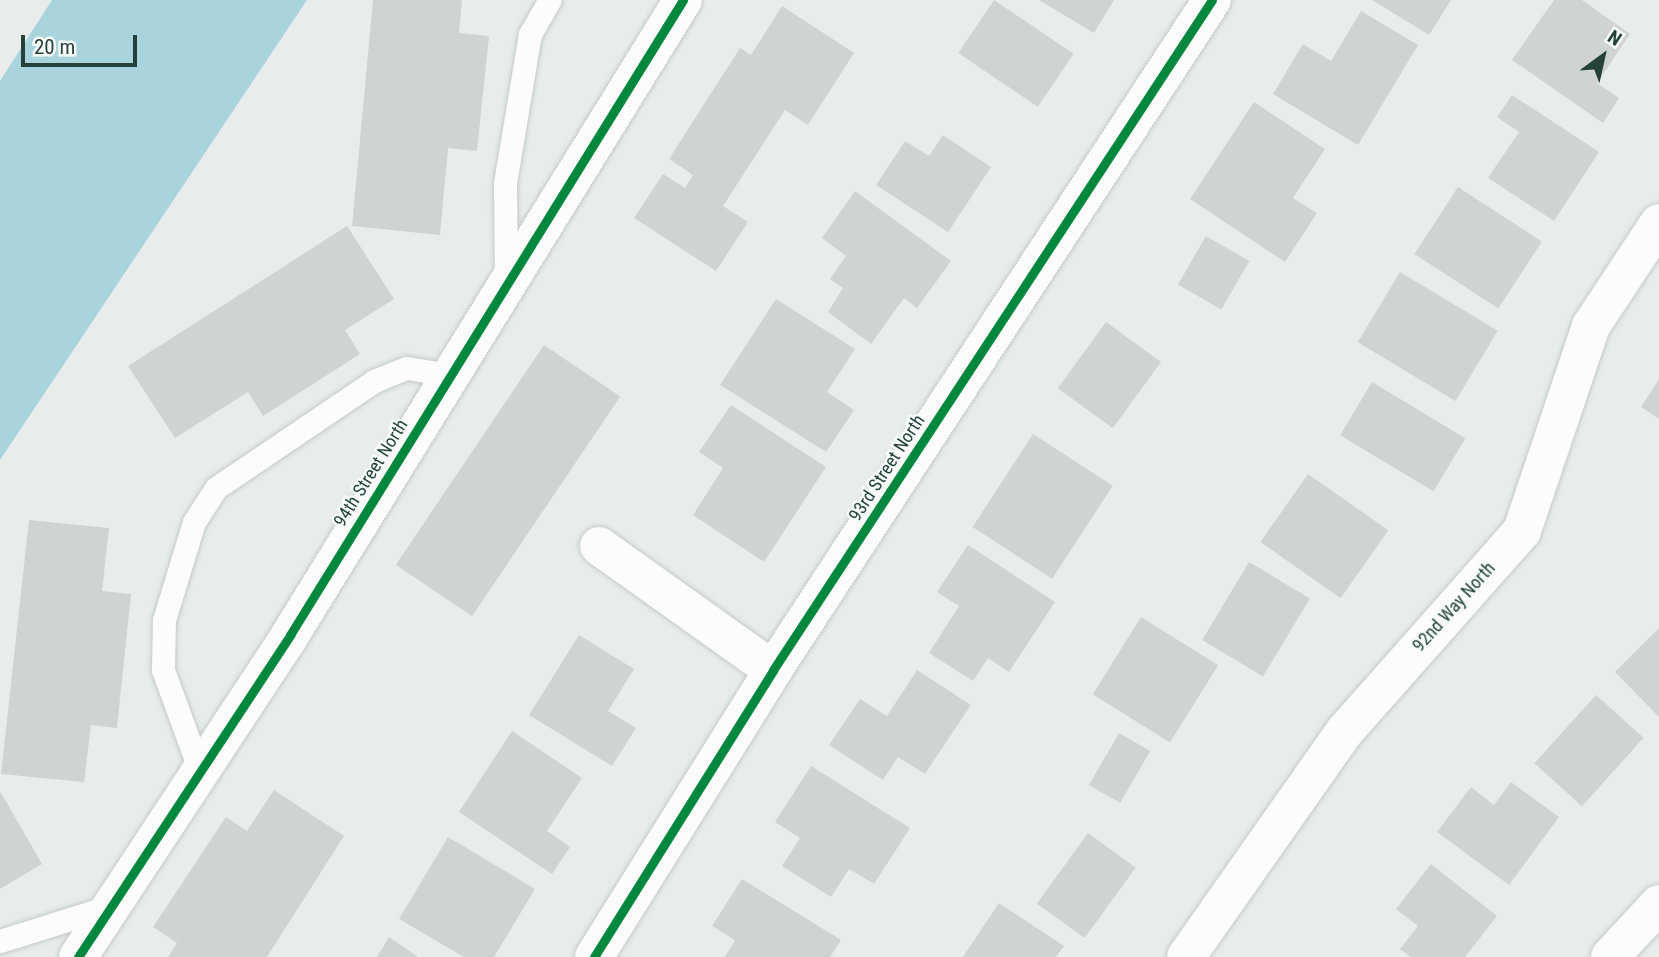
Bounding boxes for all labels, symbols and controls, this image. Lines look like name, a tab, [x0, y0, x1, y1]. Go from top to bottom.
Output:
scale bar	[24, 21, 140, 65]
north arrow	[1568, 21, 1638, 91]
text: N	[1604, 25, 1626, 51]
text: 20 m	[34, 35, 75, 59]
street label: 93rd Street North	[845, 411, 929, 525]
street label: 94th Street North	[329, 415, 413, 531]
street label: 92nd Way North	[1408, 558, 1500, 656]

